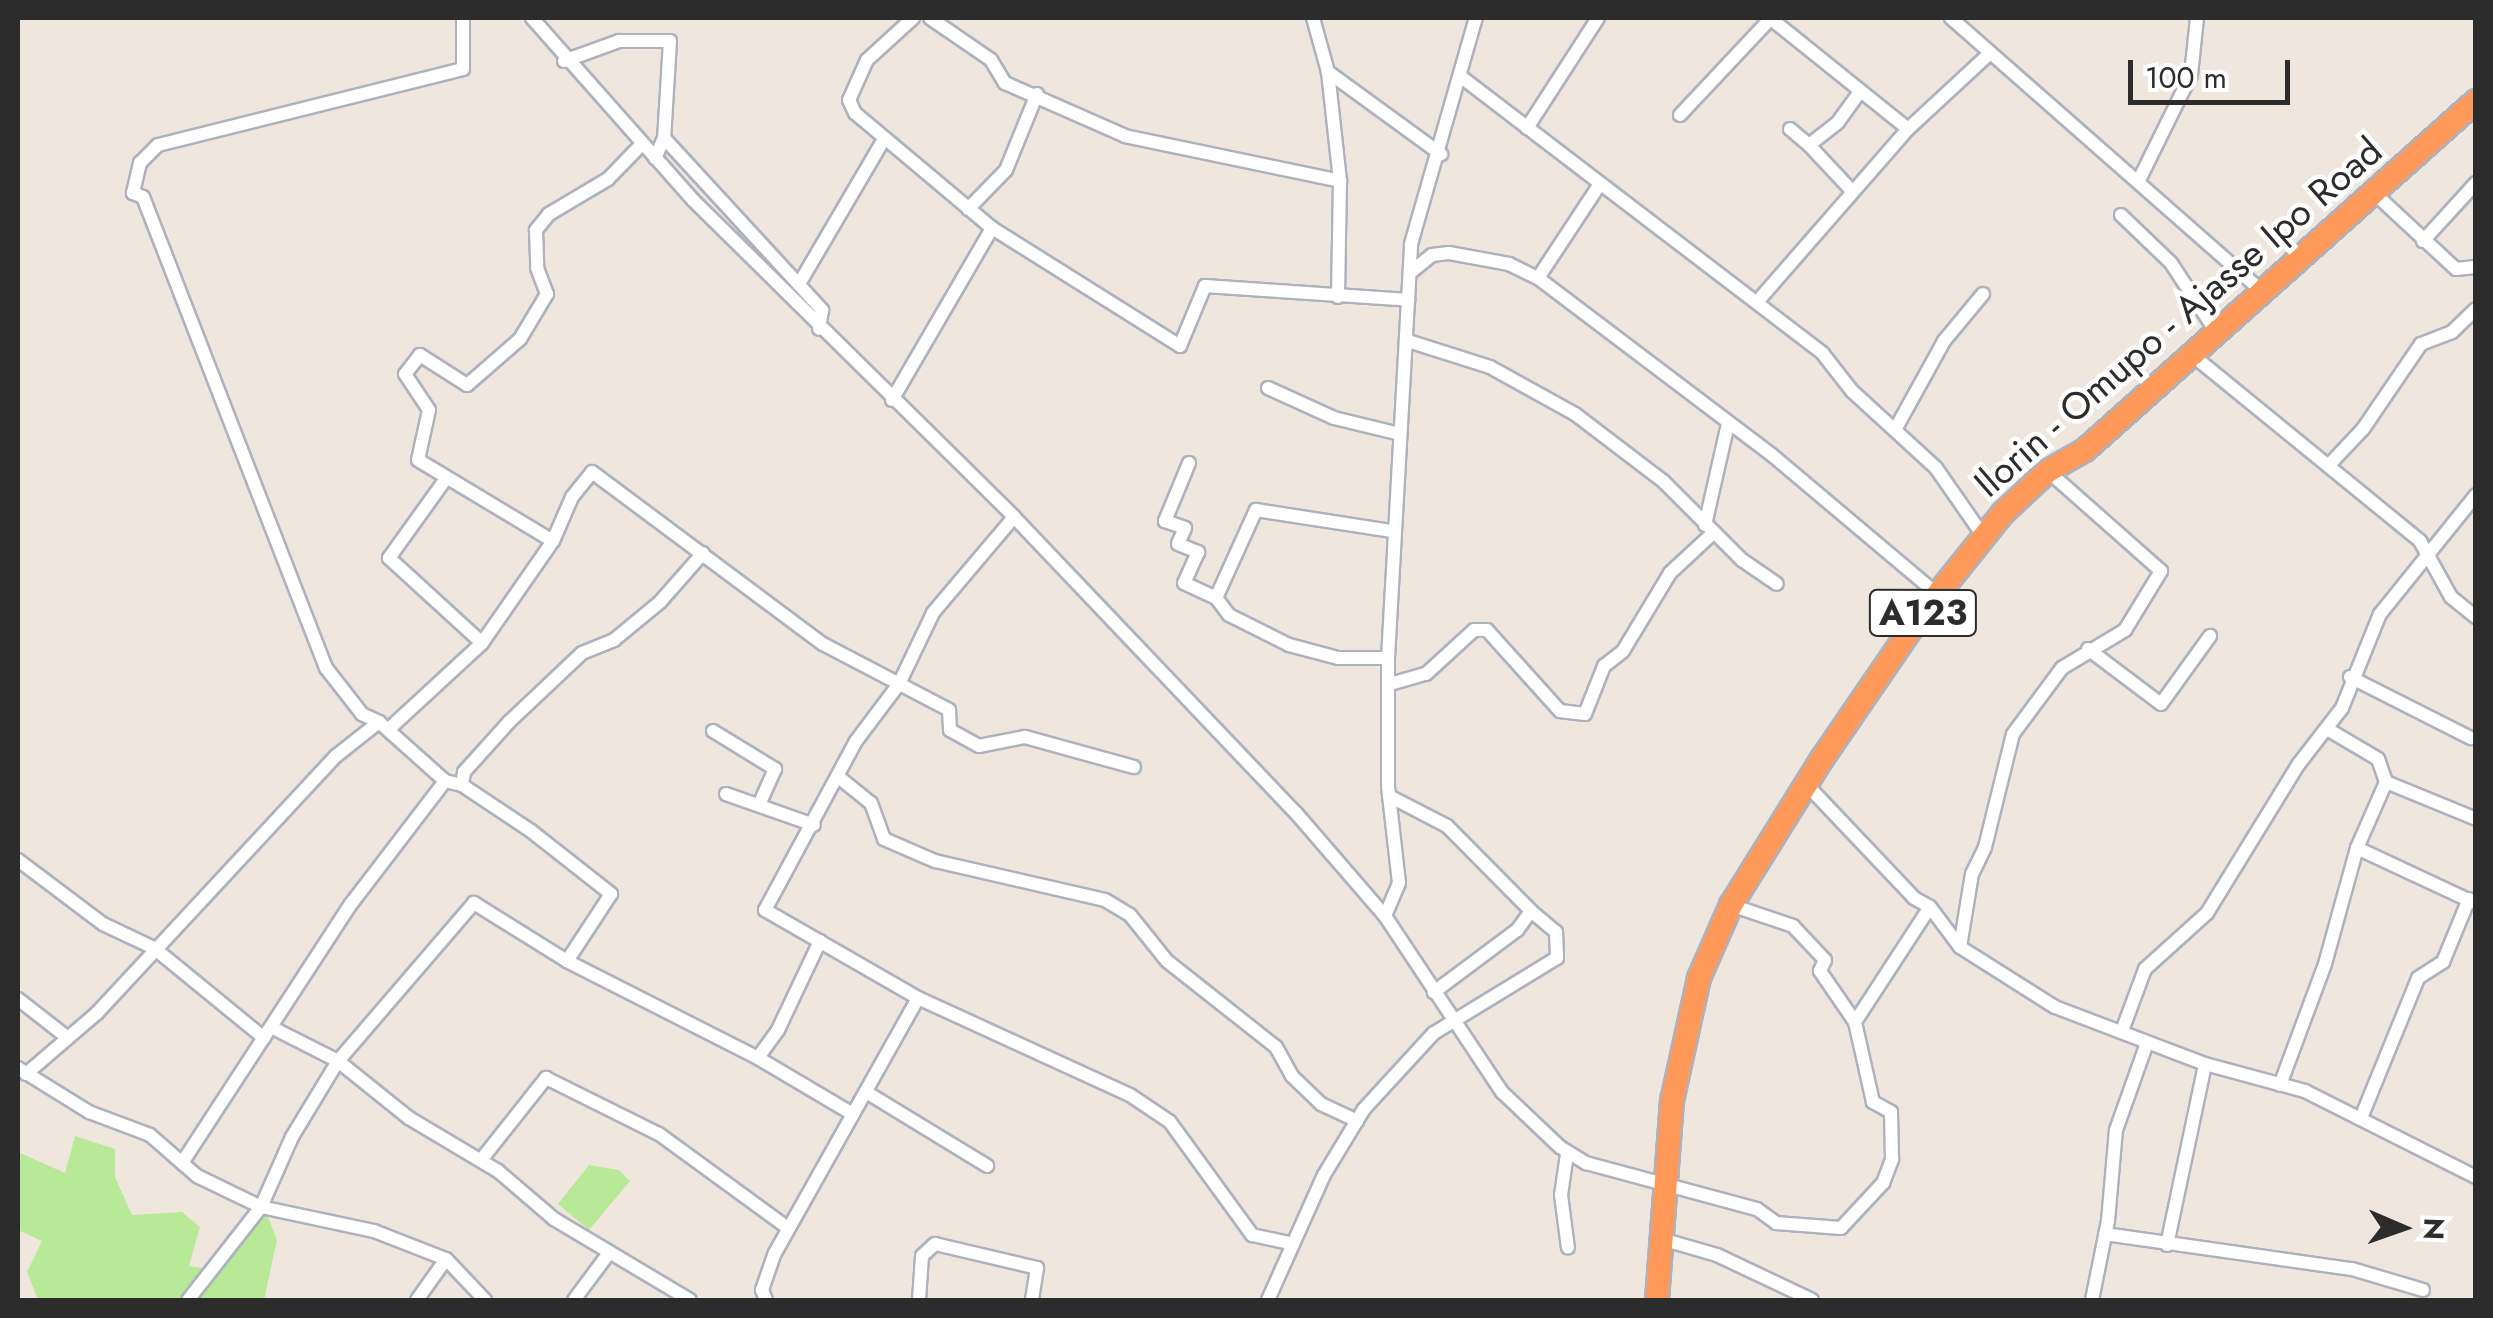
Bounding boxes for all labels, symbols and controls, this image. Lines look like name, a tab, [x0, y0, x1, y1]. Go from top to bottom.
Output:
scale bar	[2133, 40, 2296, 102]
text: 100 m	[2145, 56, 2227, 99]
street label: Ilorin - Omupo - Ajasse Ipo Road	[1965, 128, 2391, 506]
road number: A123	[1868, 583, 1978, 643]
north arrow	[2353, 1178, 2453, 1278]
text: N	[2413, 1217, 2454, 1241]

